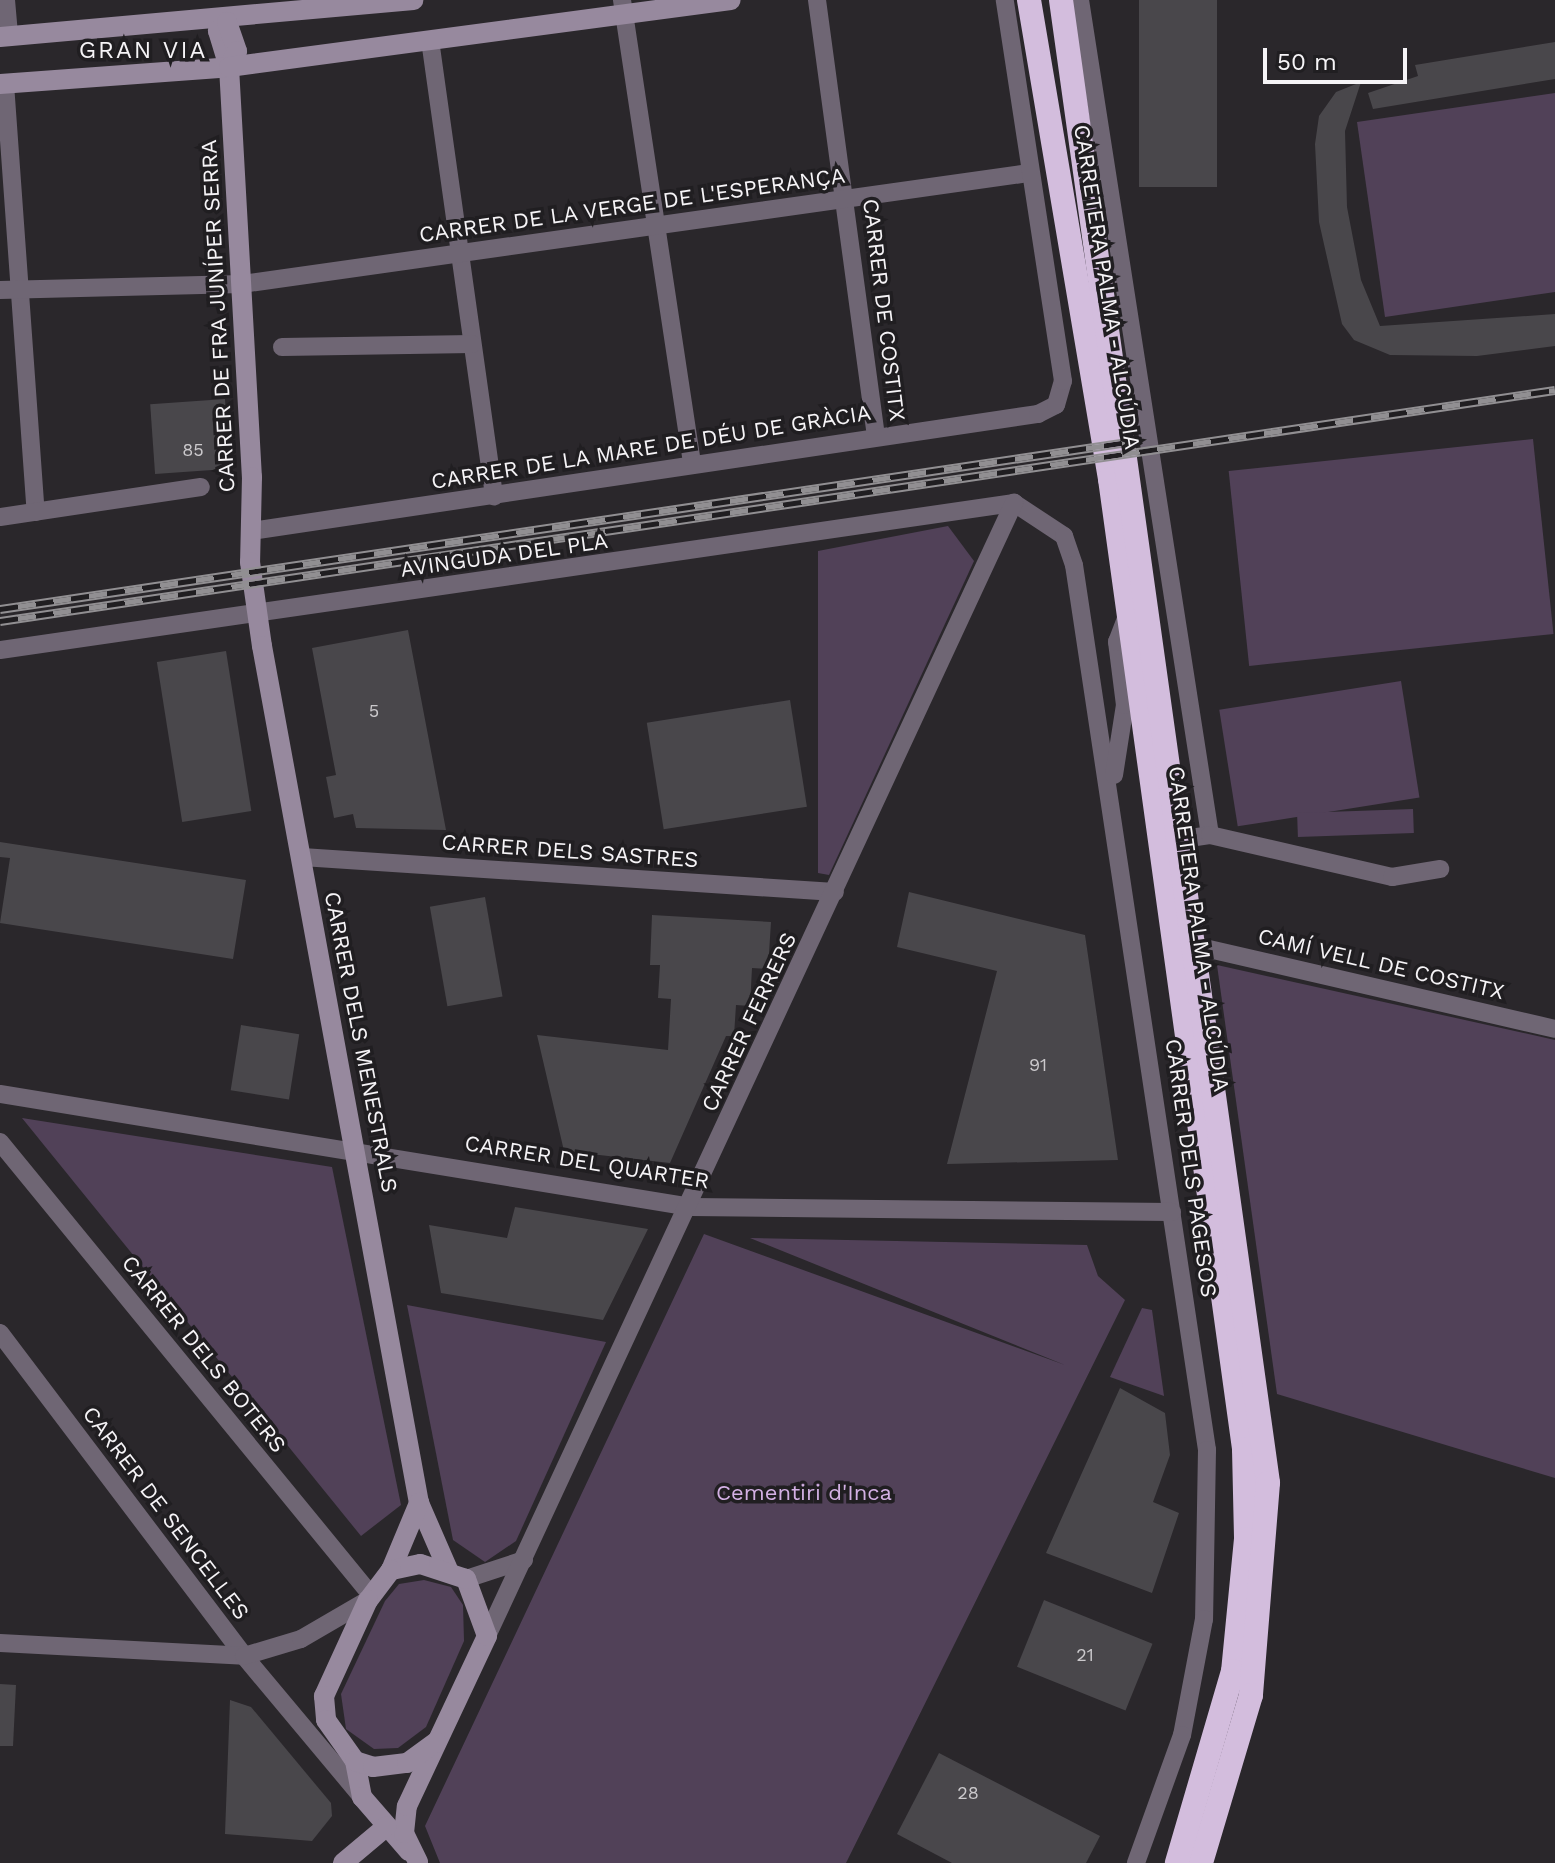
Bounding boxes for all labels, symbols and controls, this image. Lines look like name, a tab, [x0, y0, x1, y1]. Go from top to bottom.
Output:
scale bar	[1267, 32, 1411, 82]
district label: GRAN VIA	[78, 37, 208, 65]
text: 50 m	[1277, 48, 1337, 76]
street label: CARRETERA PALMA - ALCÚDIA	[1068, 121, 1146, 453]
street label: CARRER DE FRA JUNÍPER SERRA	[196, 138, 240, 494]
street label: CARRER DE LA VERGE DE L'ESPERANÇA	[417, 162, 847, 248]
street label: CARRER DE COSTITX	[857, 197, 911, 423]
street label: CARRER DE LA MARE DE DÉU DE GRÀCIA	[429, 399, 873, 495]
house number: 85	[182, 439, 204, 461]
street label: AVINGUDA DEL PLA	[398, 527, 610, 583]
house number: 5	[369, 700, 379, 722]
street label: CARRETERA PALMA - ALCÚDIA	[1163, 763, 1235, 1095]
street label: CARRER DELS SASTRES	[441, 829, 699, 873]
street label: CARRER DELS MENESTRALS	[319, 889, 403, 1195]
street label: CAMÍ VELL DE COSTITX	[1255, 923, 1507, 1005]
street label: CARRER FERRERS	[696, 928, 802, 1116]
street label: CARRER DELS PAGESOS	[1160, 1037, 1222, 1299]
house number: 91	[1029, 1054, 1047, 1076]
street label: CARRER DEL QUARTER	[463, 1130, 711, 1194]
street label: CARRER DELS BOTERS	[116, 1250, 292, 1458]
street label: CARRER DE SENCELLES	[77, 1401, 255, 1625]
park label: Cementiri d'Inca	[716, 1480, 892, 1506]
house number: 21	[1076, 1644, 1094, 1666]
house number: 28	[957, 1782, 979, 1804]

